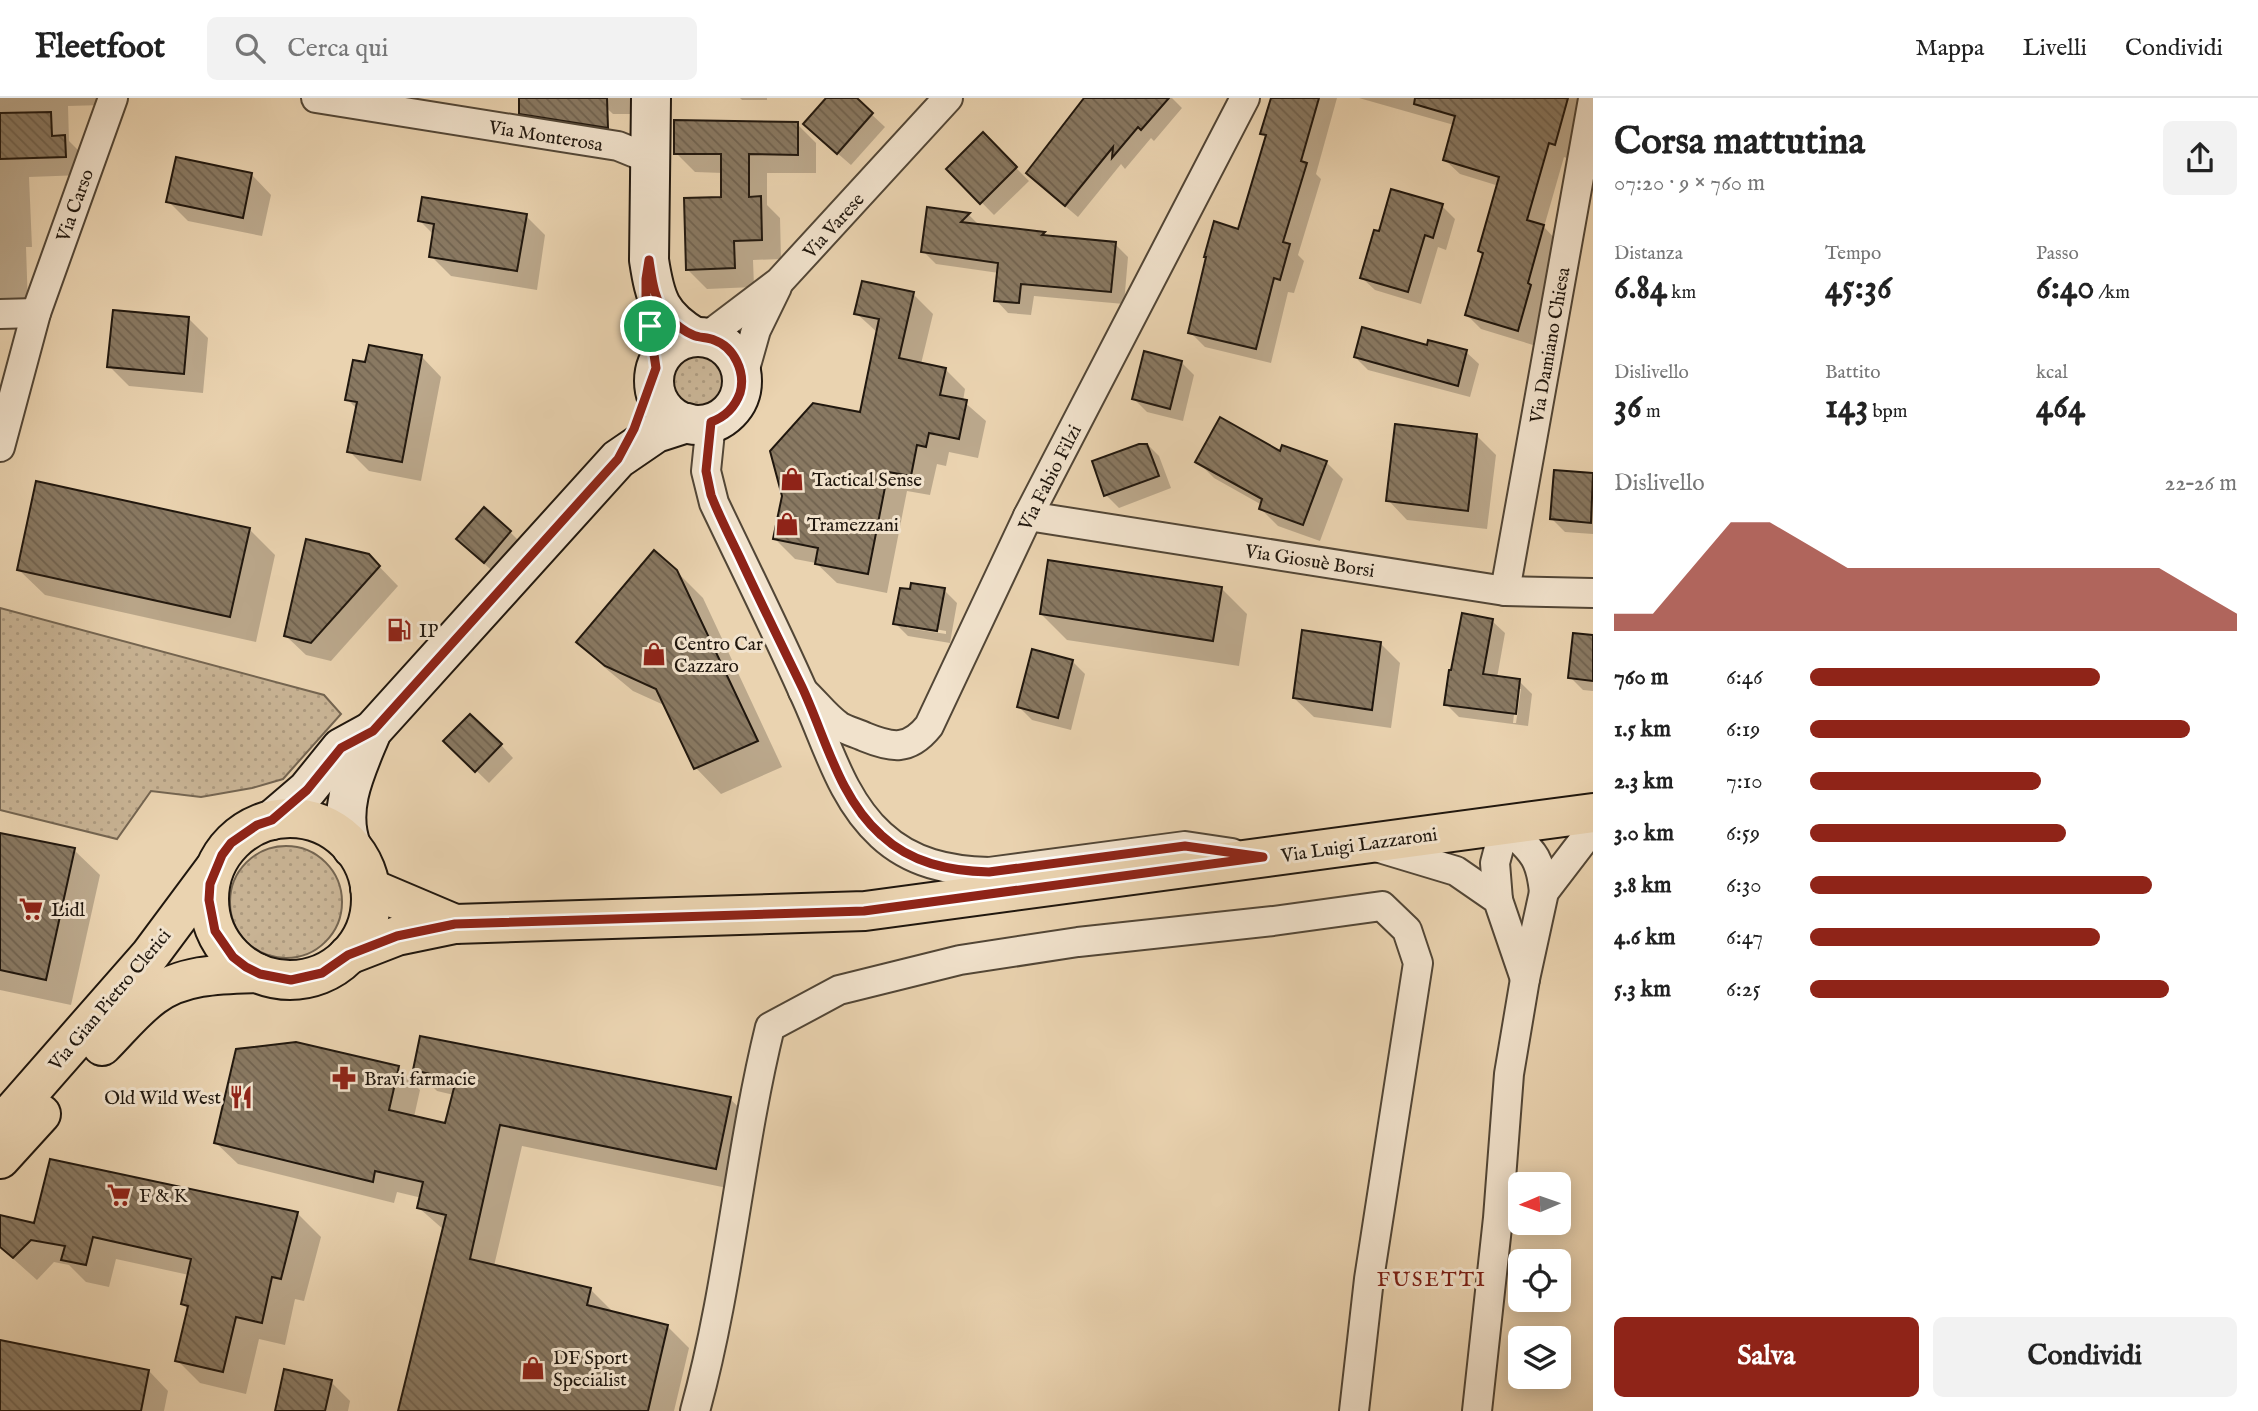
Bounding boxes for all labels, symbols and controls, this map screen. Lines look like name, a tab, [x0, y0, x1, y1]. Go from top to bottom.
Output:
search box	[207, 17, 697, 80]
text: Fleetfoot	[35, 27, 165, 69]
icon: search	[231, 29, 269, 67]
text: Cerca qui	[287, 32, 389, 65]
text: Mappa	[1915, 33, 1984, 64]
text: Livelli	[2022, 33, 2087, 64]
text: Condividi	[2125, 33, 2223, 64]
street label: Via Monterosa	[486, 116, 605, 158]
text: Corsa mattutina	[1614, 119, 1865, 167]
button: share	[2163, 121, 2237, 195]
street label: Via Carso	[51, 166, 100, 246]
text: 07:20 · 9 × 760 m	[1614, 169, 1765, 198]
street label: Via Varese	[798, 188, 870, 265]
text: Distanza	[1614, 242, 1683, 266]
text: Tempo	[1825, 242, 1881, 266]
text: Passo	[2036, 242, 2079, 266]
street label: Via Damiano Chiesa	[1525, 265, 1577, 426]
text: 6.84	[1614, 266, 1667, 311]
text: 45:36	[1825, 266, 1892, 311]
text: 6:40	[2036, 266, 2094, 311]
text: km	[1667, 281, 1696, 305]
text: /km	[2094, 281, 2130, 305]
pin	[620, 296, 680, 356]
icon: arrive	[631, 307, 669, 345]
text: Dislivello	[1614, 361, 1689, 385]
text: Battito	[1825, 361, 1881, 385]
text: kcal	[2036, 361, 2068, 385]
text: 36	[1614, 385, 1642, 430]
text: 143	[1825, 385, 1868, 430]
text: 464	[2036, 385, 2085, 430]
text: m	[1642, 400, 1661, 424]
text: bpm	[1868, 400, 1908, 424]
street label: Via Fabio Filzi	[1013, 421, 1088, 536]
shop icon: Tactical Sense	[778, 465, 806, 493]
place label: Tactical Sense	[812, 469, 922, 493]
text: Dislivello	[1614, 469, 1705, 498]
text: 22–26 m	[2164, 469, 2237, 498]
shop icon: Tramezzani	[773, 510, 801, 538]
place label: Tramezzani	[807, 514, 899, 538]
street label: Via Giosuè Borsi	[1242, 540, 1376, 584]
fuel station icon: IP	[385, 616, 413, 644]
place label: IP	[419, 620, 438, 644]
place label: Centro Car Cazzaro	[674, 633, 763, 679]
shop icon: Centro Car Cazzaro	[640, 640, 668, 668]
text: 760 m	[1614, 663, 1669, 692]
text: 6:46	[1726, 663, 1763, 692]
text: 1.5 km	[1614, 715, 1671, 744]
text: 6:19	[1726, 715, 1760, 744]
text: 2.3 km	[1614, 767, 1673, 796]
text: 7:10	[1726, 767, 1763, 796]
text: 3.0 km	[1614, 819, 1674, 848]
text: 6:59	[1726, 819, 1760, 848]
street label: Via Luigi Lazzaroni	[1279, 823, 1439, 869]
text: 3.8 km	[1614, 871, 1672, 900]
text: 6:30	[1726, 871, 1762, 900]
supermarket icon: Lidl	[17, 895, 45, 923]
place label: Lidl	[51, 899, 86, 923]
text: 4.6 km	[1614, 923, 1676, 952]
text: 6:47	[1726, 923, 1763, 952]
street label: Via Gian Pietro Clerici	[44, 924, 177, 1077]
text: 5.3 km	[1614, 975, 1671, 1004]
text: 6:25	[1726, 975, 1761, 1004]
pharmacy icon: Bravi farmacie	[330, 1064, 358, 1092]
place label: Bravi farmacie	[364, 1068, 476, 1092]
restaurant icon: Old Wild West	[227, 1083, 255, 1111]
place label: Old Wild West	[104, 1087, 221, 1111]
north arrow	[1508, 1172, 1572, 1236]
map controls	[1508, 1172, 1571, 1389]
supermarket icon: F & K	[105, 1181, 133, 1209]
place label: F & K	[139, 1185, 188, 1209]
button: locate	[1508, 1249, 1571, 1312]
district label: FUSETTI	[1377, 1267, 1487, 1294]
button: Salva	[1614, 1317, 1919, 1397]
button: Condividi	[1933, 1317, 2237, 1397]
button: layers	[1508, 1326, 1571, 1389]
place label: DF Sport Specialist	[553, 1347, 628, 1393]
shop icon: DF Sport Specialist	[519, 1354, 547, 1382]

